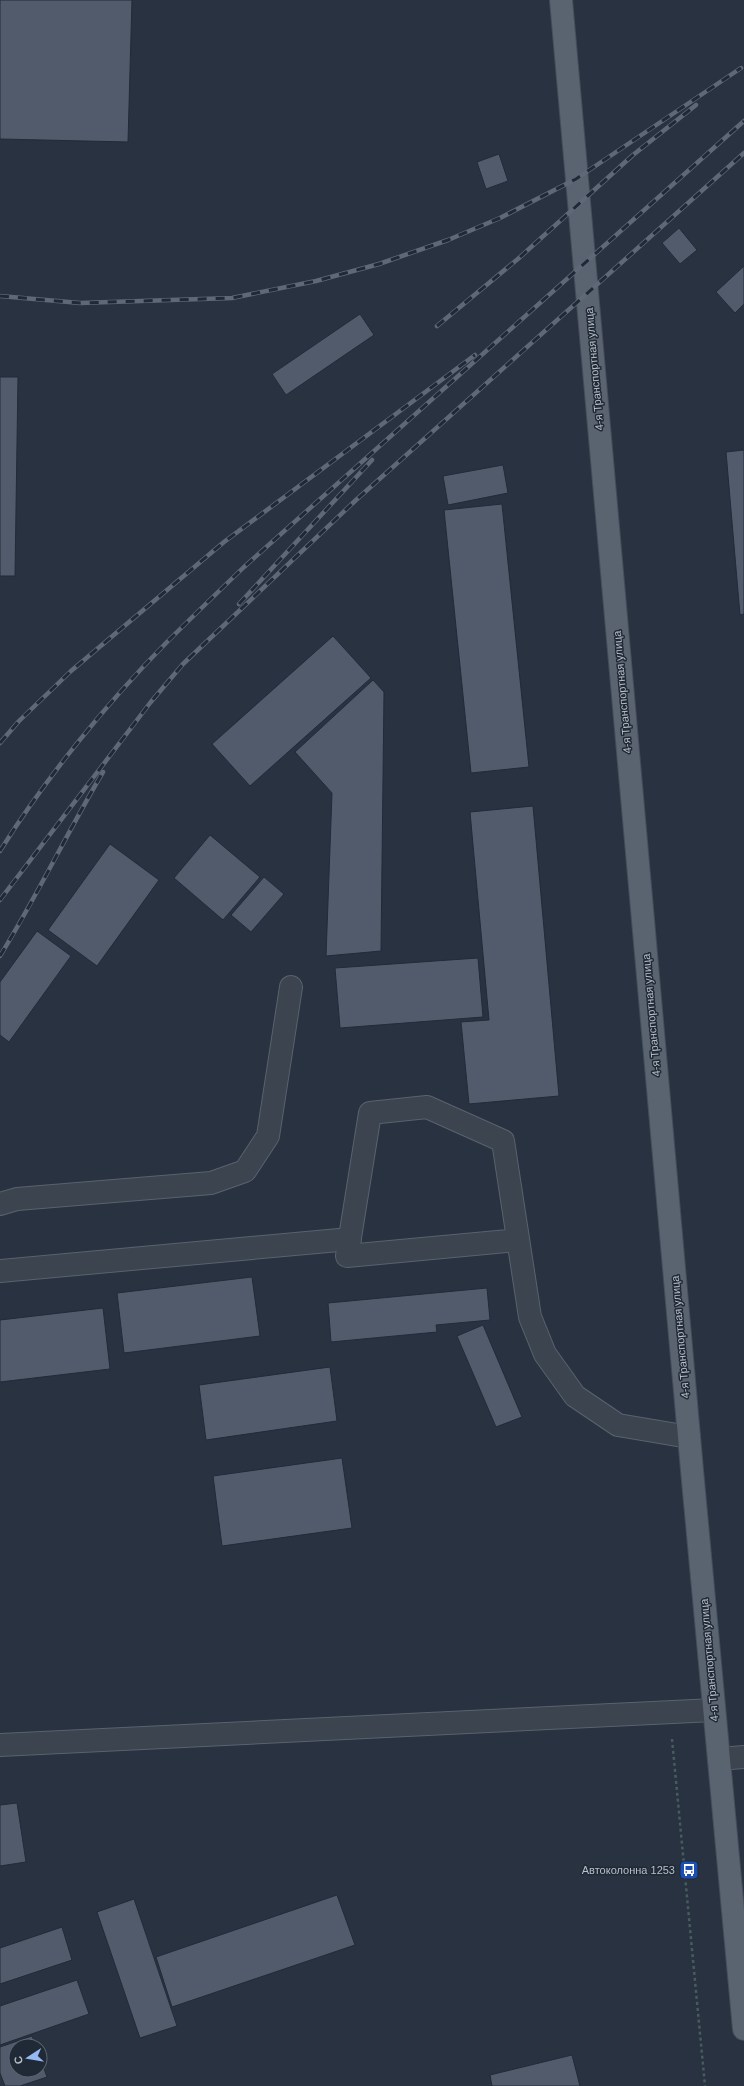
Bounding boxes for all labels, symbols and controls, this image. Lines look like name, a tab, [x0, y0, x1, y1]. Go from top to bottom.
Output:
street label: 4-я Транспортная улица	[583, 306, 605, 431]
street label: 4-я Транспортная улица	[611, 629, 633, 754]
street label: 4-я Транспортная улица	[640, 952, 662, 1077]
street label: 4-я Транспортная улица	[669, 1274, 691, 1399]
street label: 4-я Транспортная улица	[698, 1597, 720, 1722]
bus stop icon: Автоколонна 1253	[678, 1859, 700, 1881]
place label: Автоколонна 1253	[582, 1864, 675, 1876]
north arrow	[8, 2038, 48, 2078]
text: С	[12, 2055, 25, 2065]

